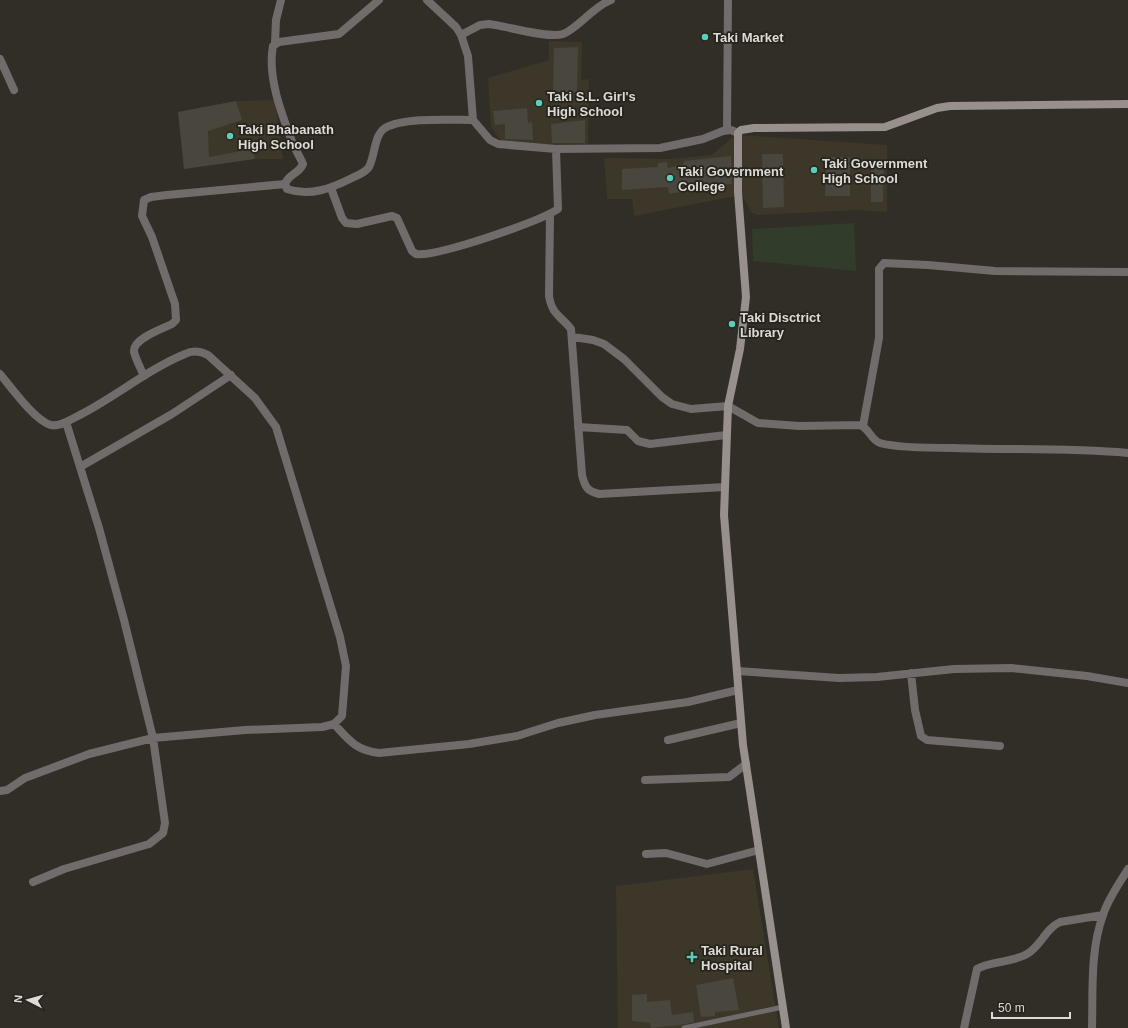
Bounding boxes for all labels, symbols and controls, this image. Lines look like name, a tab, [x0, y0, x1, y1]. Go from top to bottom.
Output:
place label: Taki Market	[713, 30, 784, 45]
marker: Taki Market	[700, 32, 710, 42]
place label: Taki S.L. Girl's High School	[547, 89, 636, 119]
marker: Taki S.L. Girl's High School	[534, 98, 544, 108]
place label: Taki Bhabanath High School	[238, 122, 334, 152]
marker: Taki Bhabanath High School	[225, 131, 235, 141]
place label: Taki Government High School	[822, 156, 928, 186]
place label: Taki Government College	[678, 164, 784, 194]
marker: Taki Government High School	[809, 165, 819, 175]
marker: Taki Government College	[665, 173, 675, 183]
place label: Taki Disctrict Library	[740, 310, 821, 340]
marker: Taki Disctrict Library	[727, 319, 737, 329]
place label: Taki Rural Hospital	[701, 943, 763, 973]
marker: Taki Rural Hospital	[686, 951, 698, 963]
north arrow	[8, 980, 48, 1020]
text: N	[12, 994, 24, 1004]
scale bar	[992, 994, 1070, 1020]
text: 50 m	[998, 1001, 1025, 1015]

